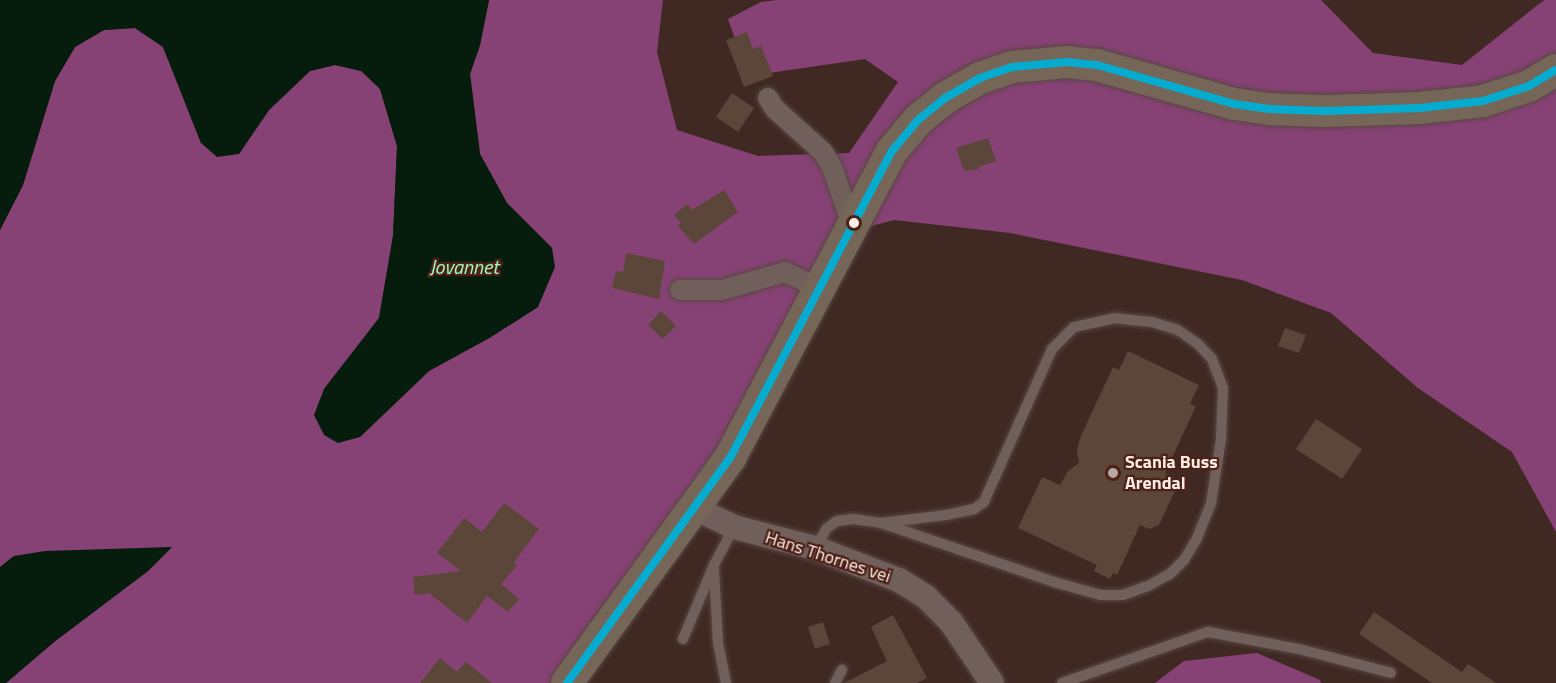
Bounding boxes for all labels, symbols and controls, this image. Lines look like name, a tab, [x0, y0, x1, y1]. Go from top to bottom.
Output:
unlabelled marker	[848, 217, 860, 229]
water label: Jovannet	[429, 254, 499, 278]
place label: Scania Buss Arendal	[1125, 452, 1218, 494]
marker: Scania Buss Arendal	[1106, 466, 1120, 480]
street label: Hans Thornes vei	[763, 527, 893, 587]

